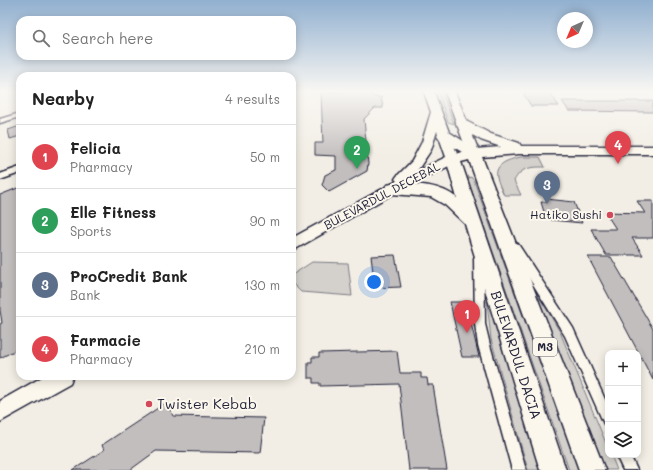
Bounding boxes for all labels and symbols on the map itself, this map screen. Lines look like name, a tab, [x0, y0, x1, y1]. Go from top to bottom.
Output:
north arrow	[557, 12, 593, 48]
pin: 4	[605, 131, 631, 164]
pin: 2	[344, 136, 370, 169]
street label: BULEVARDUL DECEBAL	[321, 157, 443, 233]
pin: 3	[534, 171, 560, 204]
place label: Hatiko Sushi	[530, 206, 602, 222]
marker: Hatiko Sushi	[605, 210, 615, 220]
your location	[364, 272, 384, 292]
street label: BULEVARDUL DACIA	[487, 288, 546, 422]
pin: 1	[454, 300, 480, 333]
road number: M3	[533, 338, 557, 356]
place label: Twister Kebab	[157, 394, 257, 413]
marker: Twister Kebab	[144, 399, 154, 409]

